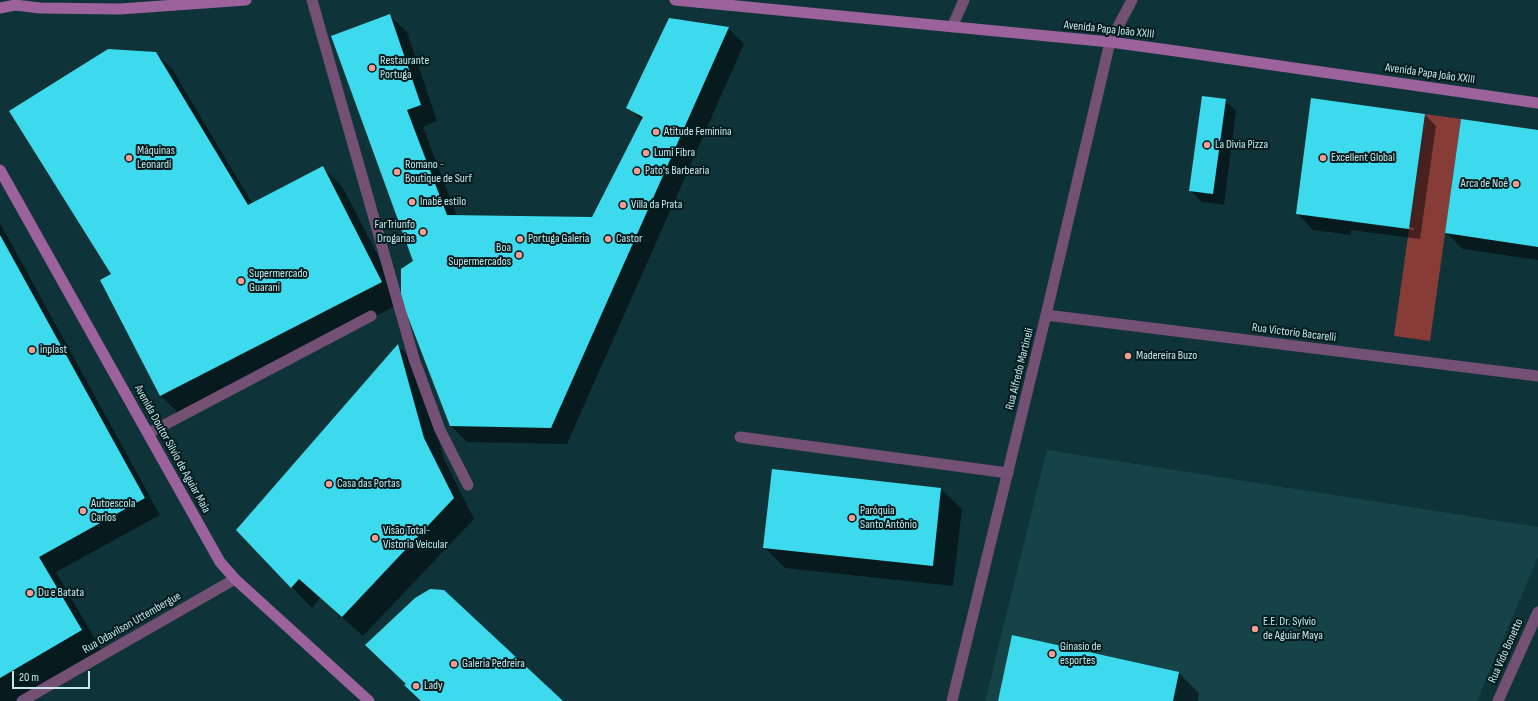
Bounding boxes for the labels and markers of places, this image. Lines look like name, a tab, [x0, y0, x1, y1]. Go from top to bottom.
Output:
place label: Restaurante Portuga	[380, 54, 429, 82]
marker: Restaurante Portuga	[367, 63, 377, 73]
place label: Atitude Feminina	[664, 125, 732, 139]
marker: Atitude Feminina	[651, 127, 661, 137]
place label: La Divia Pizza	[1215, 138, 1268, 152]
marker: La Divia Pizza	[1202, 140, 1212, 150]
place label: Máquinas Leonardi	[137, 144, 175, 172]
place label: Lumi Fibra	[654, 146, 695, 160]
marker: Lumi Fibra	[641, 148, 651, 158]
place label: Excellent Global	[1331, 151, 1395, 165]
marker: Máquinas Leonardi	[124, 153, 134, 163]
marker: Excellent Global	[1318, 153, 1328, 163]
place label: Romano - Boutique de Surf	[405, 158, 472, 186]
place label: Pato's Barbearia	[645, 164, 709, 178]
marker: Pato's Barbearia	[632, 166, 642, 176]
marker: Romano - Boutique de Surf	[392, 167, 402, 177]
place label: Arca de Noé	[1461, 177, 1508, 191]
marker: Arca de Noé	[1511, 179, 1521, 189]
place label: Inabê estilo	[420, 195, 466, 209]
marker: Inabê estilo	[407, 197, 417, 207]
place label: Villa da Prata	[631, 198, 682, 212]
marker: Villa da Prata	[618, 200, 628, 210]
place label: FarTriunfo Drogarias	[375, 218, 415, 246]
marker: FarTriunfo Drogarias	[418, 227, 428, 237]
place label: Portuga Galeria	[528, 232, 589, 246]
place label: Castor	[616, 232, 643, 246]
marker: Portuga Galeria	[515, 234, 525, 244]
marker: Castor	[603, 234, 613, 244]
place label: Boa Supermercados	[448, 241, 511, 269]
marker: Boa Supermercados	[514, 250, 524, 260]
place label: Supermercado Guarani	[249, 267, 307, 295]
marker: Supermercado Guarani	[236, 276, 246, 286]
place label: inplast	[40, 343, 67, 357]
marker: inplast	[27, 345, 37, 355]
place label: Madereira Buzo	[1136, 349, 1197, 363]
marker: Madereira Buzo	[1123, 351, 1133, 361]
place label: Casa das Portas	[337, 477, 400, 491]
marker: Casa das Portas	[324, 479, 334, 489]
place label: Autoescola Carlos	[91, 497, 135, 525]
place label: Paróquia Santo Antônio	[860, 504, 917, 532]
marker: Autoescola Carlos	[78, 506, 88, 516]
marker: Paróquia Santo Antônio	[847, 513, 857, 523]
place label: Visão Total- Vistoria Veicular	[383, 524, 448, 552]
marker: Visão Total- Vistoria Veicular	[370, 533, 380, 543]
place label: Du e Batata	[38, 586, 84, 600]
marker: Du e Batata	[25, 588, 35, 598]
place label: E.E. Dr. Sylvio de Aguiar Maya	[1263, 615, 1323, 643]
marker: E.E. Dr. Sylvio de Aguiar Maya	[1250, 624, 1260, 634]
place label: Gínasio de esportes	[1060, 640, 1101, 668]
marker: Gínasio de esportes	[1047, 649, 1057, 659]
place label: Galeria Pedreira	[462, 657, 525, 671]
marker: Galeria Pedreira	[449, 659, 459, 669]
place label: Lady	[424, 679, 443, 693]
marker: Lady	[411, 681, 421, 691]

